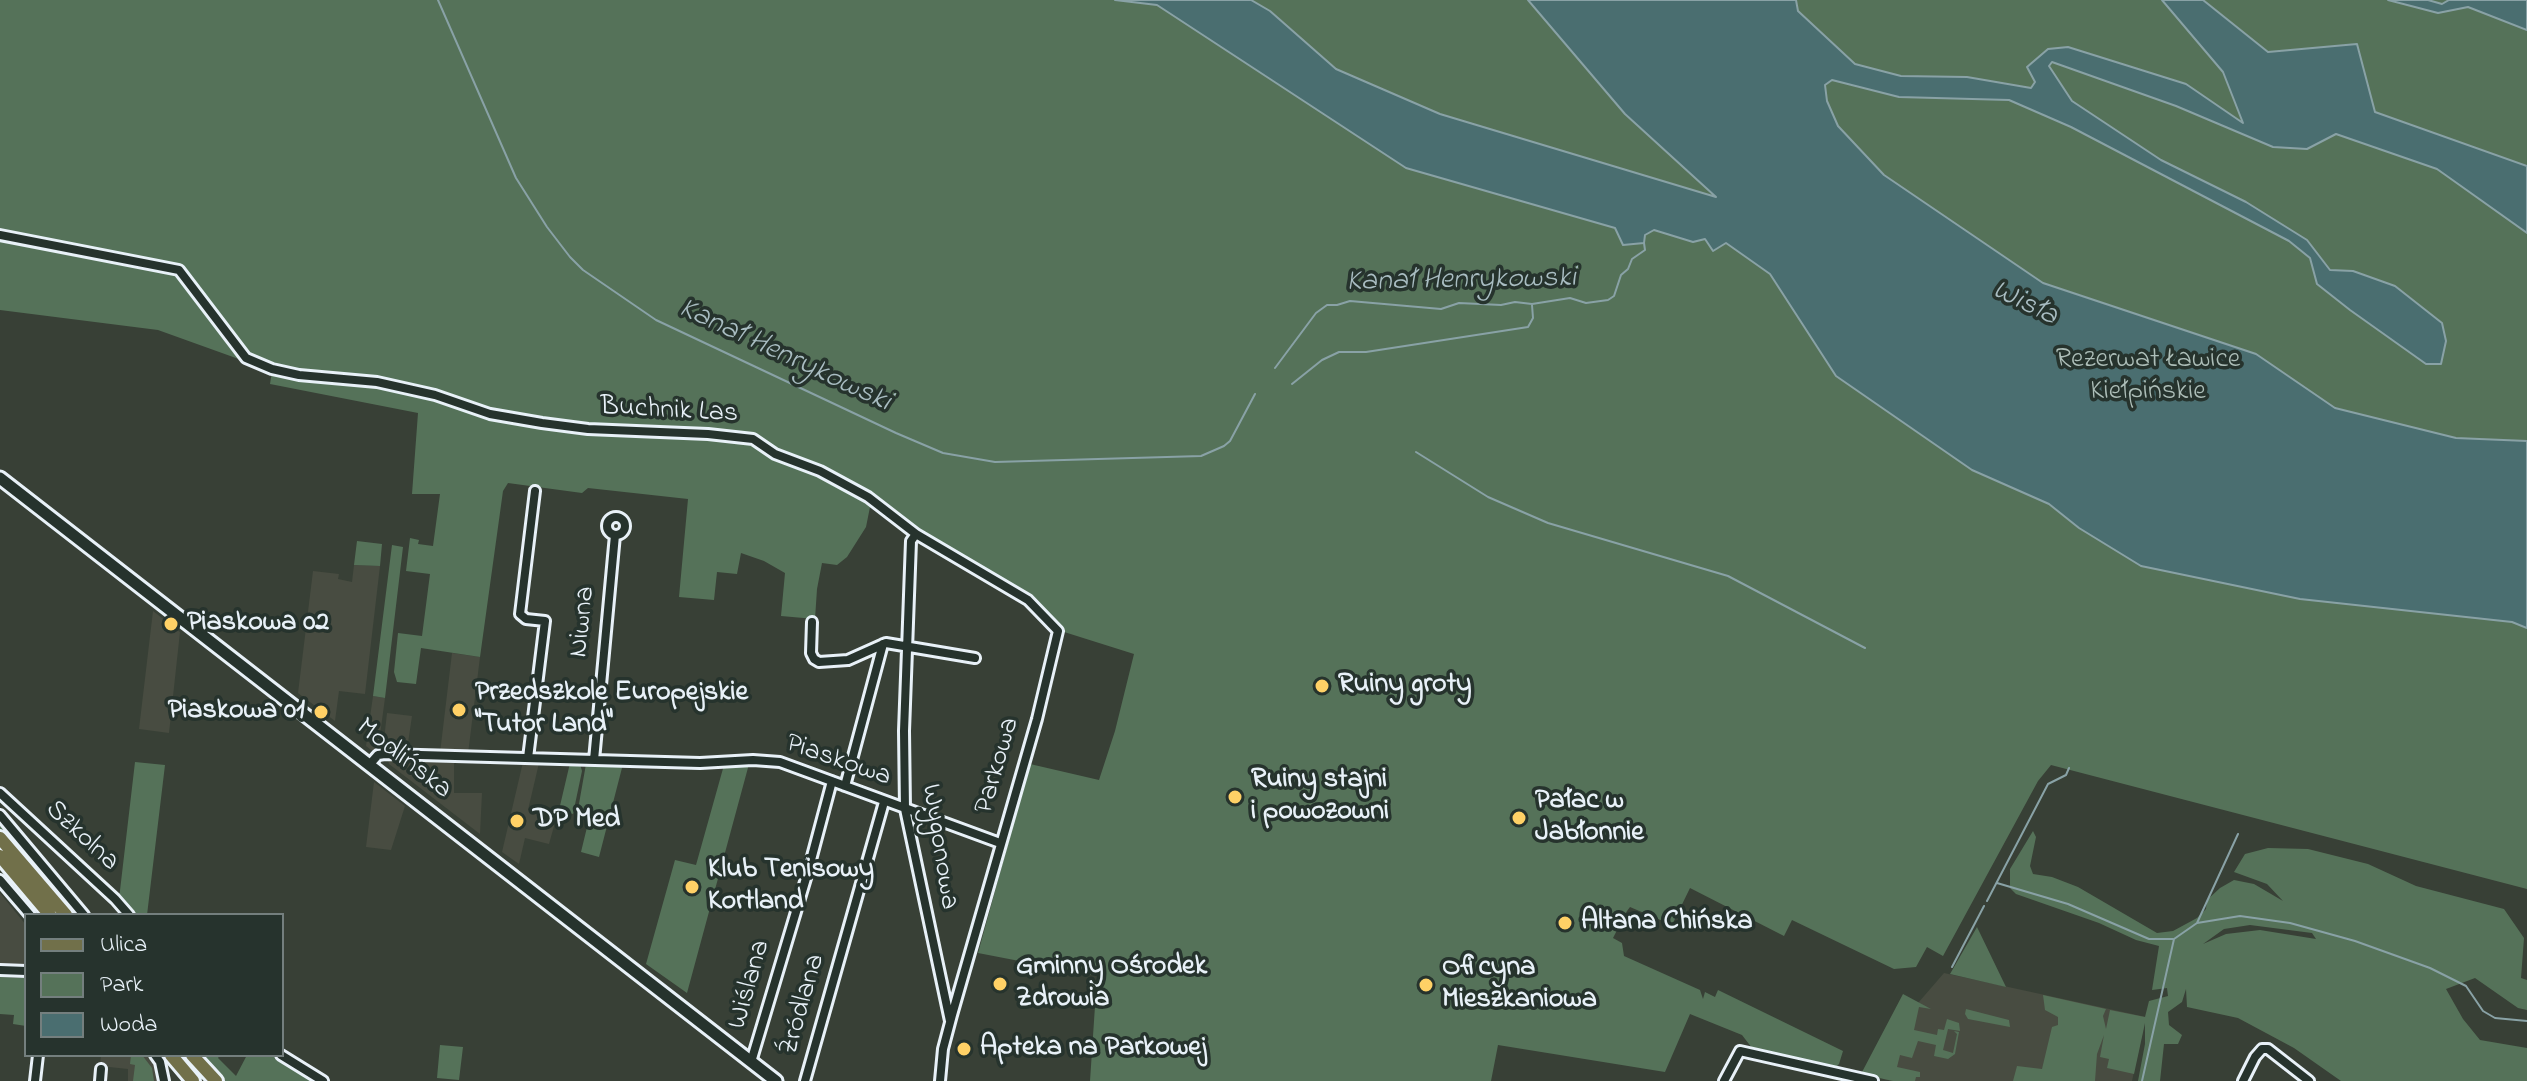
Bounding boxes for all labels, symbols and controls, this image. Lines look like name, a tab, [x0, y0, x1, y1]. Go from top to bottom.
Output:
water label: Kanał Henrykowski	[1346, 262, 1576, 302]
water label: Wisła	[1985, 274, 2063, 336]
water label: Kanał Henrykowski	[672, 292, 896, 422]
park label: Rezerwat Ławice Kiełpińskie	[2056, 344, 2240, 410]
street label: Buchnik Las	[599, 392, 739, 432]
street label: Niwna	[564, 585, 604, 659]
place label: Piaskowa 02	[187, 607, 329, 641]
marker: Piaskowa 02	[162, 615, 180, 633]
place label: Ruiny groty	[1338, 669, 1472, 703]
place label: Przedszkole Europejskie "Tutor Land"	[475, 677, 748, 743]
marker: Ruiny groty	[1313, 677, 1331, 695]
place label: Piaskowa 01	[168, 695, 305, 729]
marker: Przedszkole Europejskie "Tutor Land"	[450, 701, 468, 719]
marker: Piaskowa 01	[312, 703, 330, 721]
street label: Modlińska	[348, 712, 458, 808]
street label: Parkowa	[969, 714, 1029, 818]
street label: Piaskowa	[781, 728, 895, 796]
place label: Ruiny stajni i powozowni	[1251, 764, 1389, 830]
street label: Wygonowa	[912, 782, 964, 912]
place label: Pałac w Jabłonnie	[1535, 785, 1644, 851]
marker: Ruiny stajni i powozowni	[1226, 788, 1244, 806]
street label: Szkolna	[37, 794, 125, 880]
place label: DP Med	[533, 804, 620, 838]
marker: Pałac w Jabłonnie	[1510, 809, 1528, 827]
marker: DP Med	[508, 812, 526, 830]
place label: Klub Tenisowy Kortland	[708, 854, 874, 920]
marker: Klub Tenisowy Kortland	[683, 878, 701, 896]
place label: Altana Chińska	[1581, 906, 1753, 940]
legend	[24, 913, 284, 1057]
marker: Altana Chińska	[1556, 914, 1574, 932]
text: Ulica	[100, 928, 147, 963]
street label: Wiślana	[722, 937, 780, 1033]
street label: Źródlana	[774, 951, 834, 1059]
place label: Gminny Ośrodek Zdrowia	[1016, 951, 1207, 1017]
place label: Oficyna Mieszkaniowa	[1442, 952, 1597, 1018]
text: Park	[100, 968, 143, 1003]
marker: Gminny Ośrodek Zdrowia	[991, 975, 1009, 993]
marker: Oficyna Mieszkaniowa	[1417, 976, 1435, 994]
text: Woda	[100, 1008, 158, 1043]
place label: Apteka na Parkowej	[980, 1032, 1206, 1066]
marker: Apteka na Parkowej	[955, 1040, 973, 1058]

